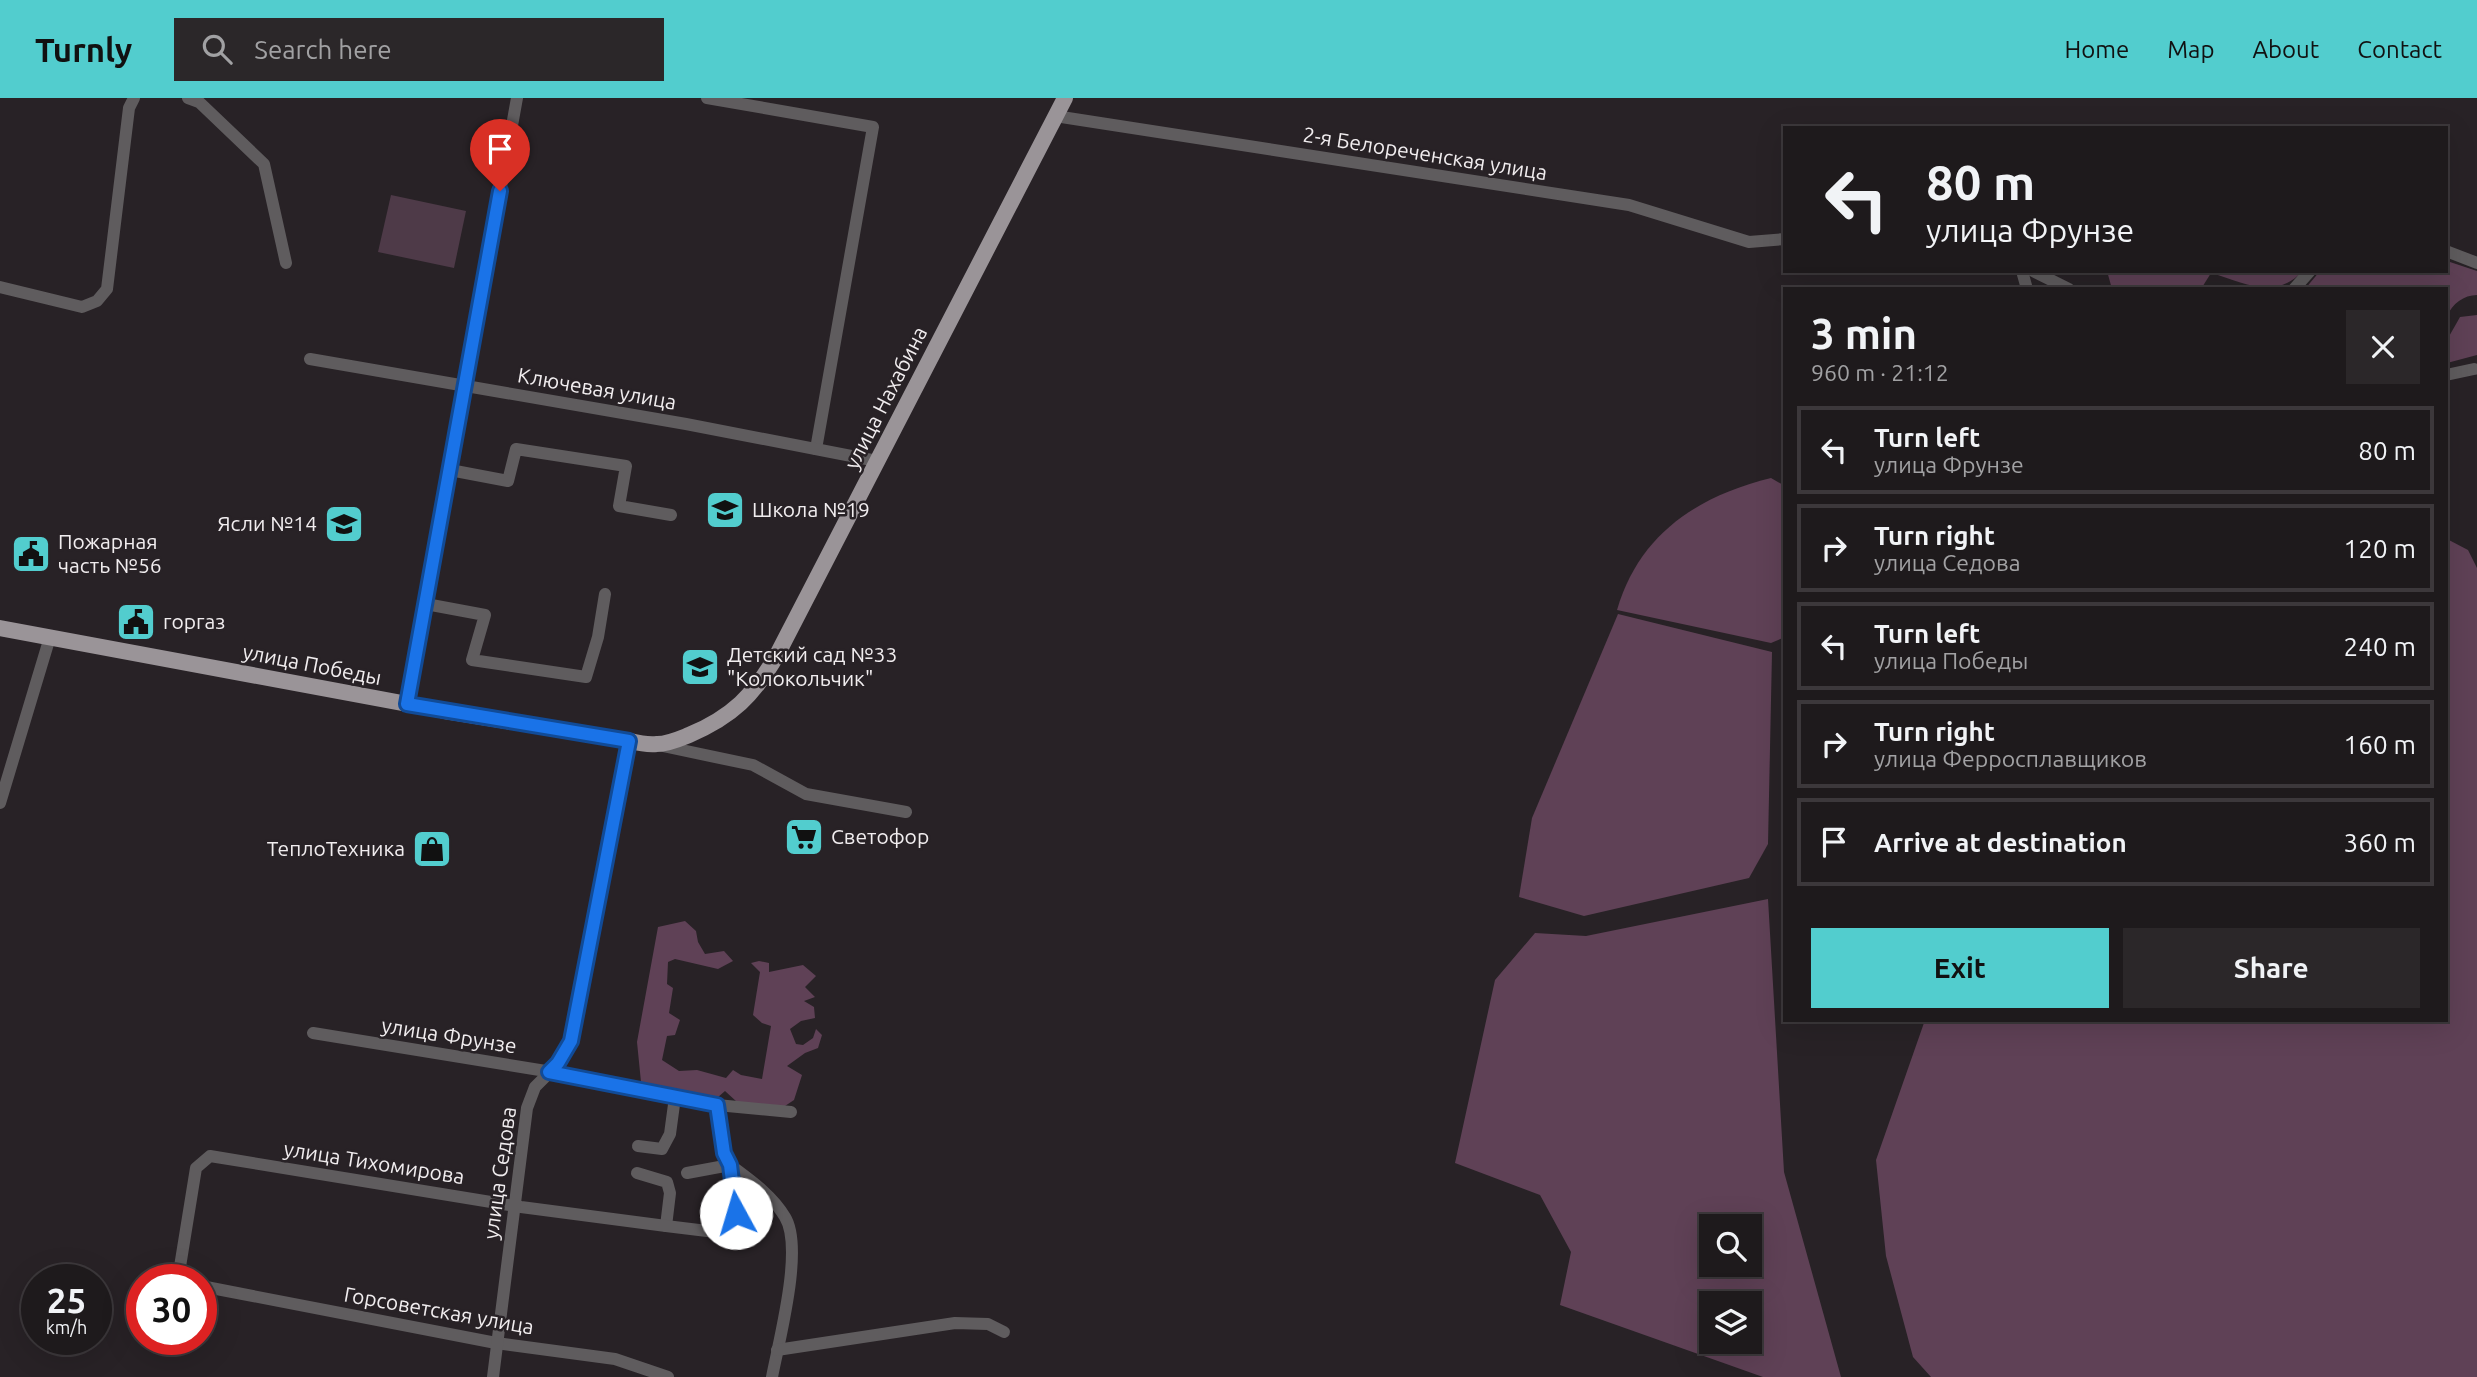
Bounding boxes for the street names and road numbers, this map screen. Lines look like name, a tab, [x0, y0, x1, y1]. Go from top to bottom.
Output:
street label: 2-я Белореченская улица	[1301, 122, 1549, 184]
street label: улица Нахабина	[839, 322, 931, 473]
street label: Ключевая улица	[516, 362, 678, 414]
street label: улица Победы	[241, 639, 384, 689]
street label: улица Фрунзе	[380, 1012, 519, 1058]
street label: улица Седова	[478, 1105, 520, 1241]
street label: улица Тихомирова	[282, 1136, 466, 1188]
street label: Горсоветская улица	[342, 1281, 536, 1339]

